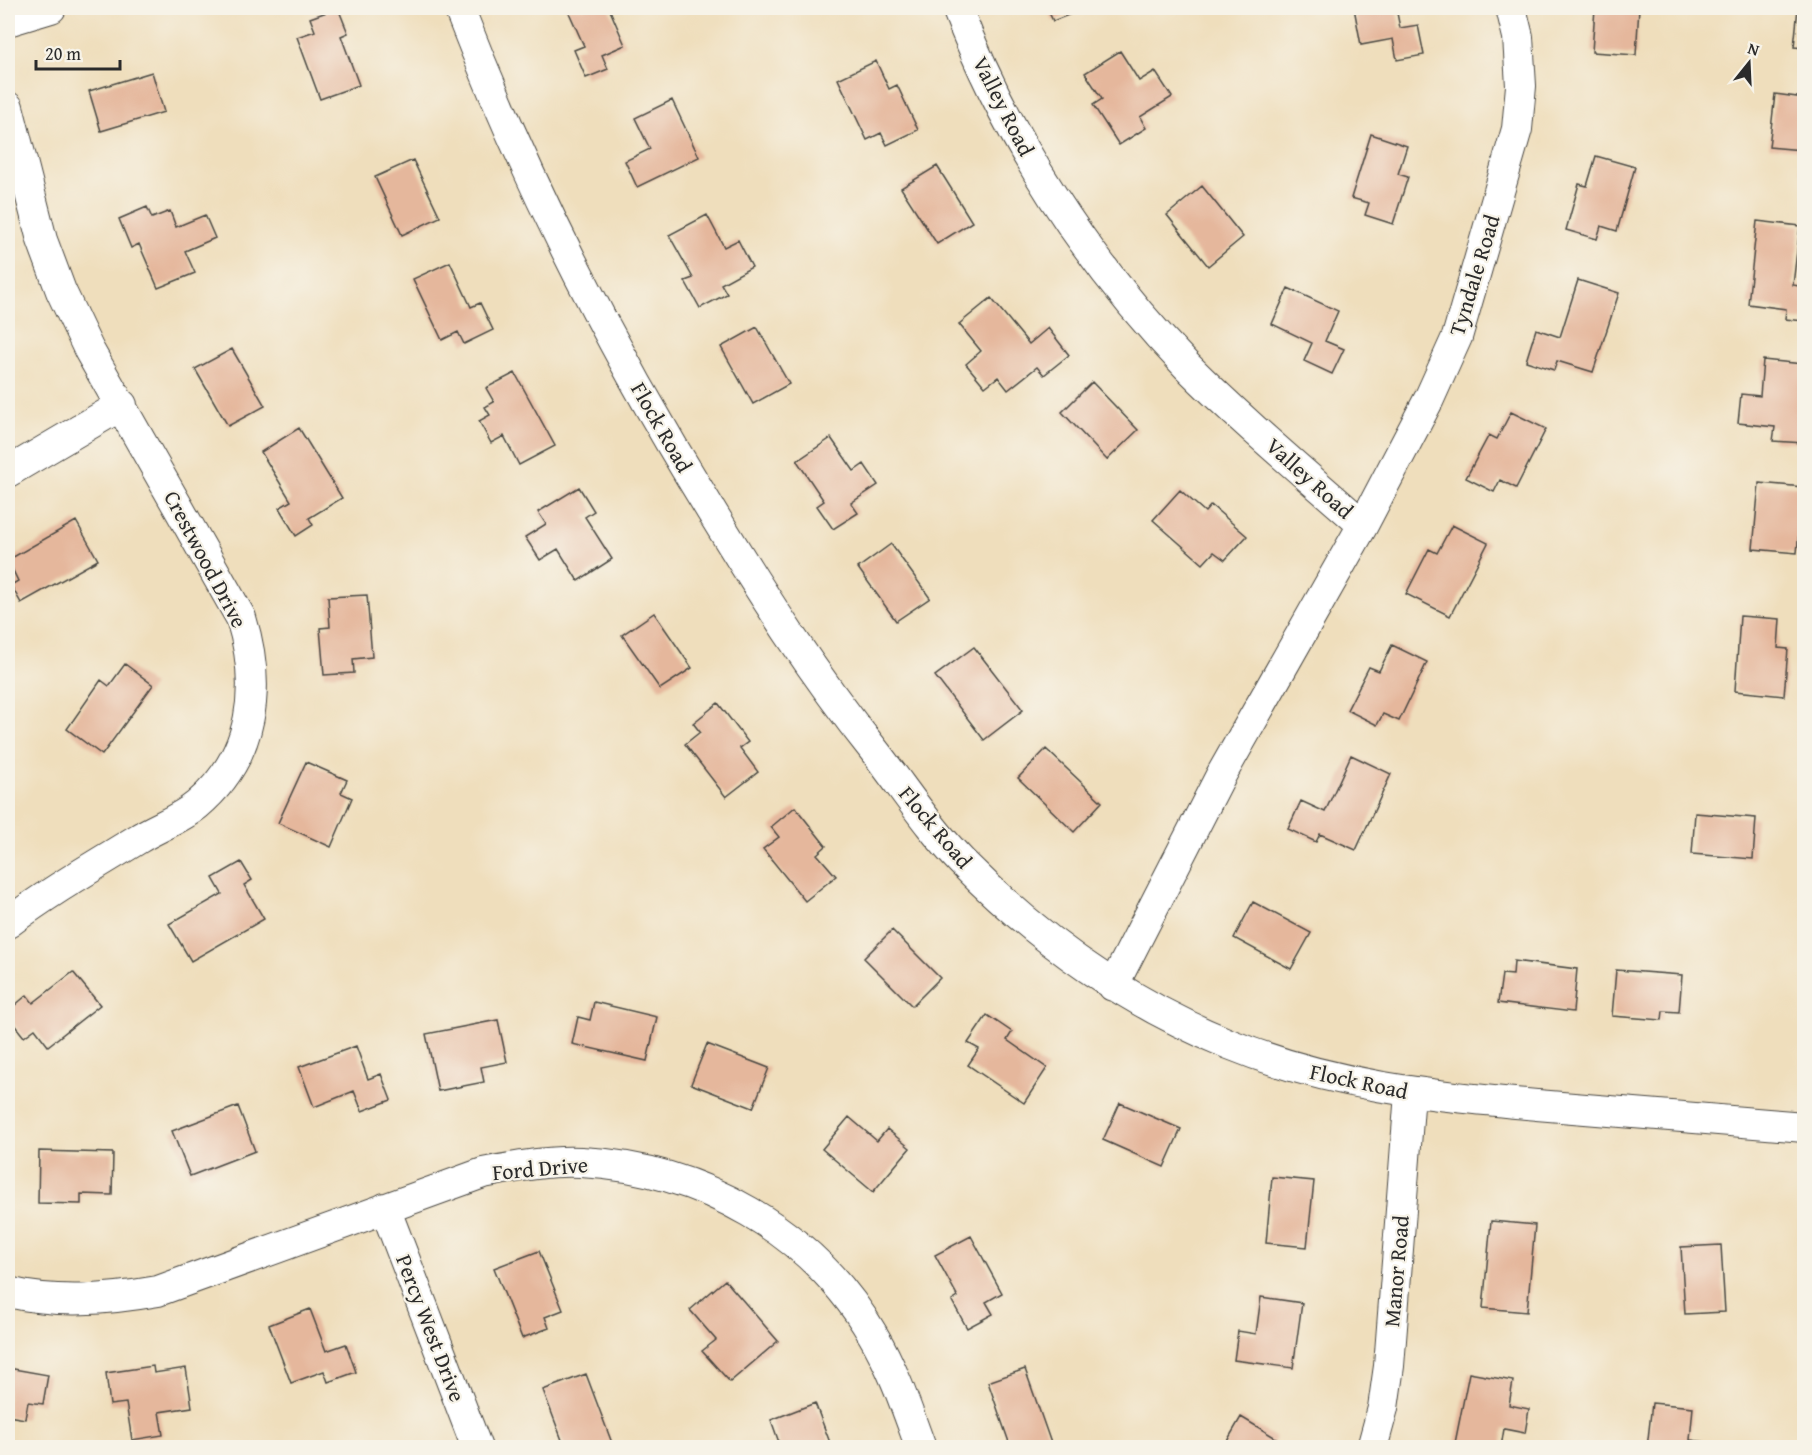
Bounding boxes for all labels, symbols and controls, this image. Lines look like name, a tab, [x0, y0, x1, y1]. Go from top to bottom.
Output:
scale bar	[36, 33, 120, 71]
north arrow	[1719, 33, 1779, 93]
text: N	[1745, 36, 1763, 62]
text: 20 m	[45, 40, 81, 67]
street label: Valley Road	[965, 51, 1043, 162]
street label: Tyndale Road	[1440, 210, 1508, 340]
street label: Flock Road	[623, 376, 701, 478]
street label: Valley Road	[1259, 430, 1361, 526]
street label: Crestwood Drive	[156, 485, 256, 633]
street label: Flock Road	[892, 779, 980, 876]
street label: Flock Road	[1307, 1055, 1411, 1107]
street label: Ford Drive	[491, 1148, 589, 1188]
street label: Manor Road	[1375, 1214, 1417, 1328]
street label: Percy West Drive	[388, 1250, 474, 1406]

